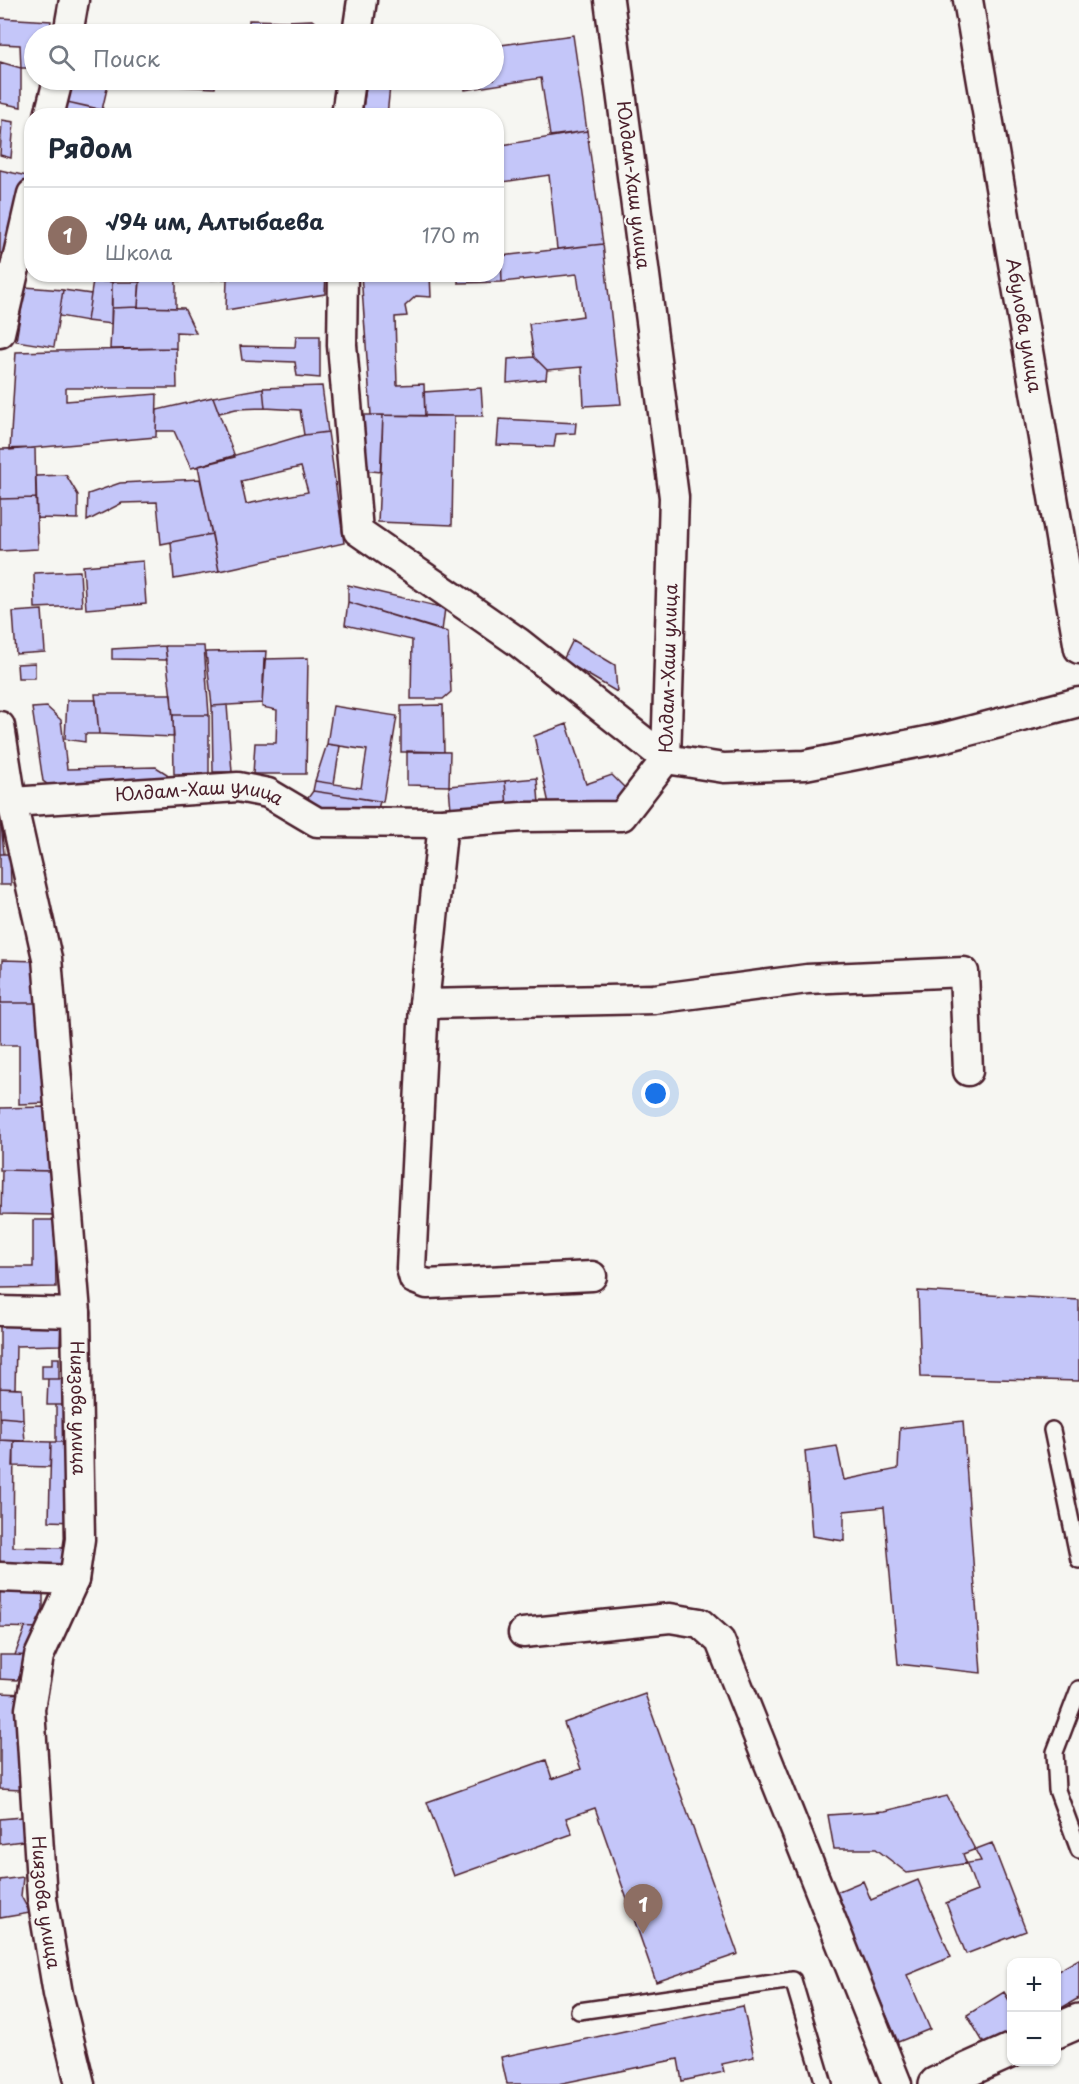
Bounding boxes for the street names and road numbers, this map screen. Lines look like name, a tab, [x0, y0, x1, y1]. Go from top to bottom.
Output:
street label: Юлдам-Хаш улица	[611, 99, 658, 271]
street label: Абулова улица	[1000, 256, 1050, 395]
street label: Юлдам-Хаш улица	[651, 582, 683, 753]
street label: Юлдам-Хаш улица	[114, 772, 290, 812]
street label: Ниязова улица	[64, 1341, 94, 1476]
street label: Ниязова улица	[26, 1835, 69, 1971]

